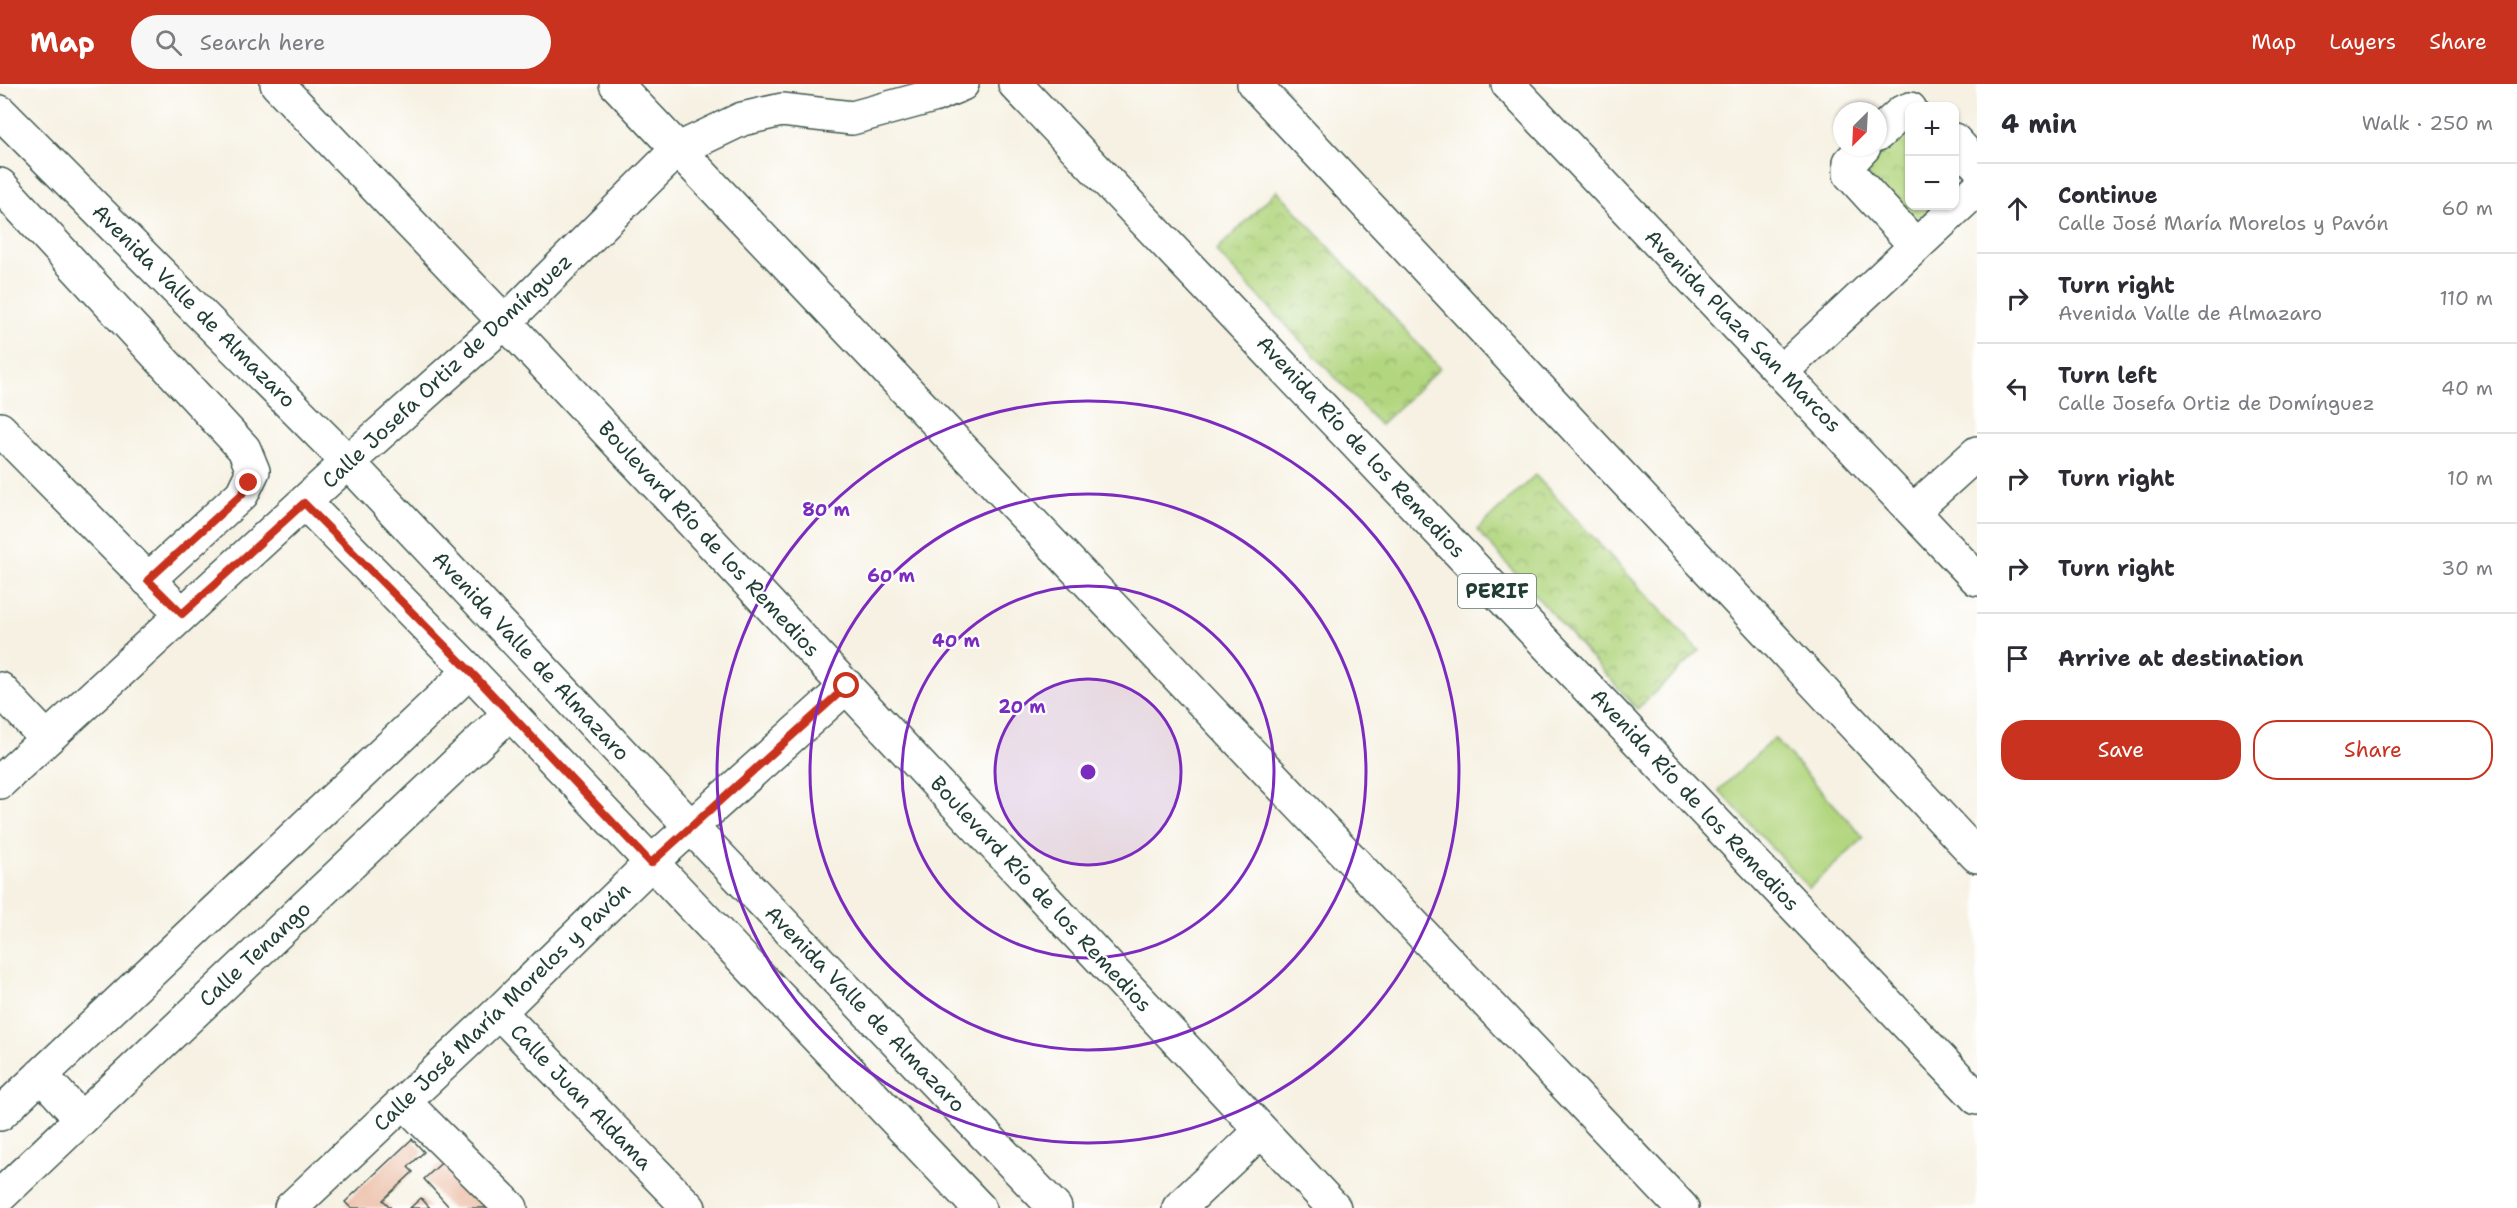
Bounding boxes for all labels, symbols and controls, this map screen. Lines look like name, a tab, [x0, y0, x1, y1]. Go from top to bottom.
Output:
search box	[131, 15, 551, 69]
text: Map	[30, 23, 95, 61]
icon: search	[152, 26, 185, 59]
text: Search here	[200, 28, 325, 57]
text: Map	[2251, 28, 2296, 56]
text: Layers	[2329, 28, 2396, 56]
text: Share	[2429, 28, 2487, 56]
north arrow	[1833, 102, 1887, 156]
map controls	[1905, 102, 1959, 210]
button: +	[1905, 102, 1959, 156]
text: 4 min	[2001, 106, 2077, 141]
text: Walk · 250 m	[2362, 110, 2493, 136]
button: −	[1905, 156, 1959, 210]
text: Continue	[2058, 181, 2158, 210]
icon: ahead	[2001, 192, 2034, 225]
text: 60 m	[2441, 195, 2493, 221]
street label: Avenida Valle de Almazaro	[86, 198, 302, 414]
text: Calle José María Morelos y Pavón	[2058, 210, 2389, 236]
street label: Avenida Plaza San Marcos	[1638, 223, 1848, 439]
street label: Calle Josefa Ortiz de Domínguez	[316, 247, 578, 495]
text: Turn right	[2058, 271, 2175, 300]
icon: right	[2001, 282, 2034, 315]
text: 110 m	[2439, 285, 2493, 311]
text: Avenida Valle de Almazaro	[2058, 300, 2322, 326]
street label: Avenida Río de los Remedios	[1250, 330, 1472, 564]
text: Turn left	[2058, 361, 2157, 390]
icon: left	[2001, 372, 2034, 405]
text: 40 m	[2441, 375, 2493, 401]
text: Calle Josefa Ortiz de Domínguez	[2058, 390, 2375, 416]
street label: Boulevard Río de los Remedios	[592, 415, 826, 663]
icon: right	[2001, 462, 2034, 495]
text: Turn right	[2058, 464, 2175, 493]
text: 10 m	[2447, 465, 2493, 491]
route end	[235, 469, 261, 495]
text: 80 m	[802, 498, 850, 522]
street label: Avenida Valle de Almazaro	[426, 545, 636, 767]
icon: right	[2001, 552, 2034, 585]
text: Turn right	[2058, 554, 2175, 583]
text: 30 m	[2441, 555, 2493, 581]
text: 60 m	[867, 564, 915, 588]
road number: PERIF	[1458, 574, 1536, 608]
text: 40 m	[932, 629, 980, 653]
icon: arrive	[2001, 642, 2034, 675]
text: Arrive at destination	[2058, 644, 2304, 673]
route start	[833, 672, 859, 698]
street label: Avenida Río de los Remedios	[1584, 683, 1806, 917]
text: 20 m	[998, 695, 1046, 719]
button: Save	[2001, 720, 2241, 780]
button: Share	[2253, 720, 2493, 780]
centre of rings	[1078, 762, 1098, 782]
street label: Boulevard Río de los Remedios	[924, 770, 1158, 1018]
street label: Calle José María Morelos y Pavón	[367, 876, 637, 1138]
street label: Calle Tenango	[193, 895, 317, 1013]
street label: Avenida Valle de Almazaro	[759, 900, 971, 1118]
street label: Calle Juan Aldama	[504, 1018, 658, 1176]

